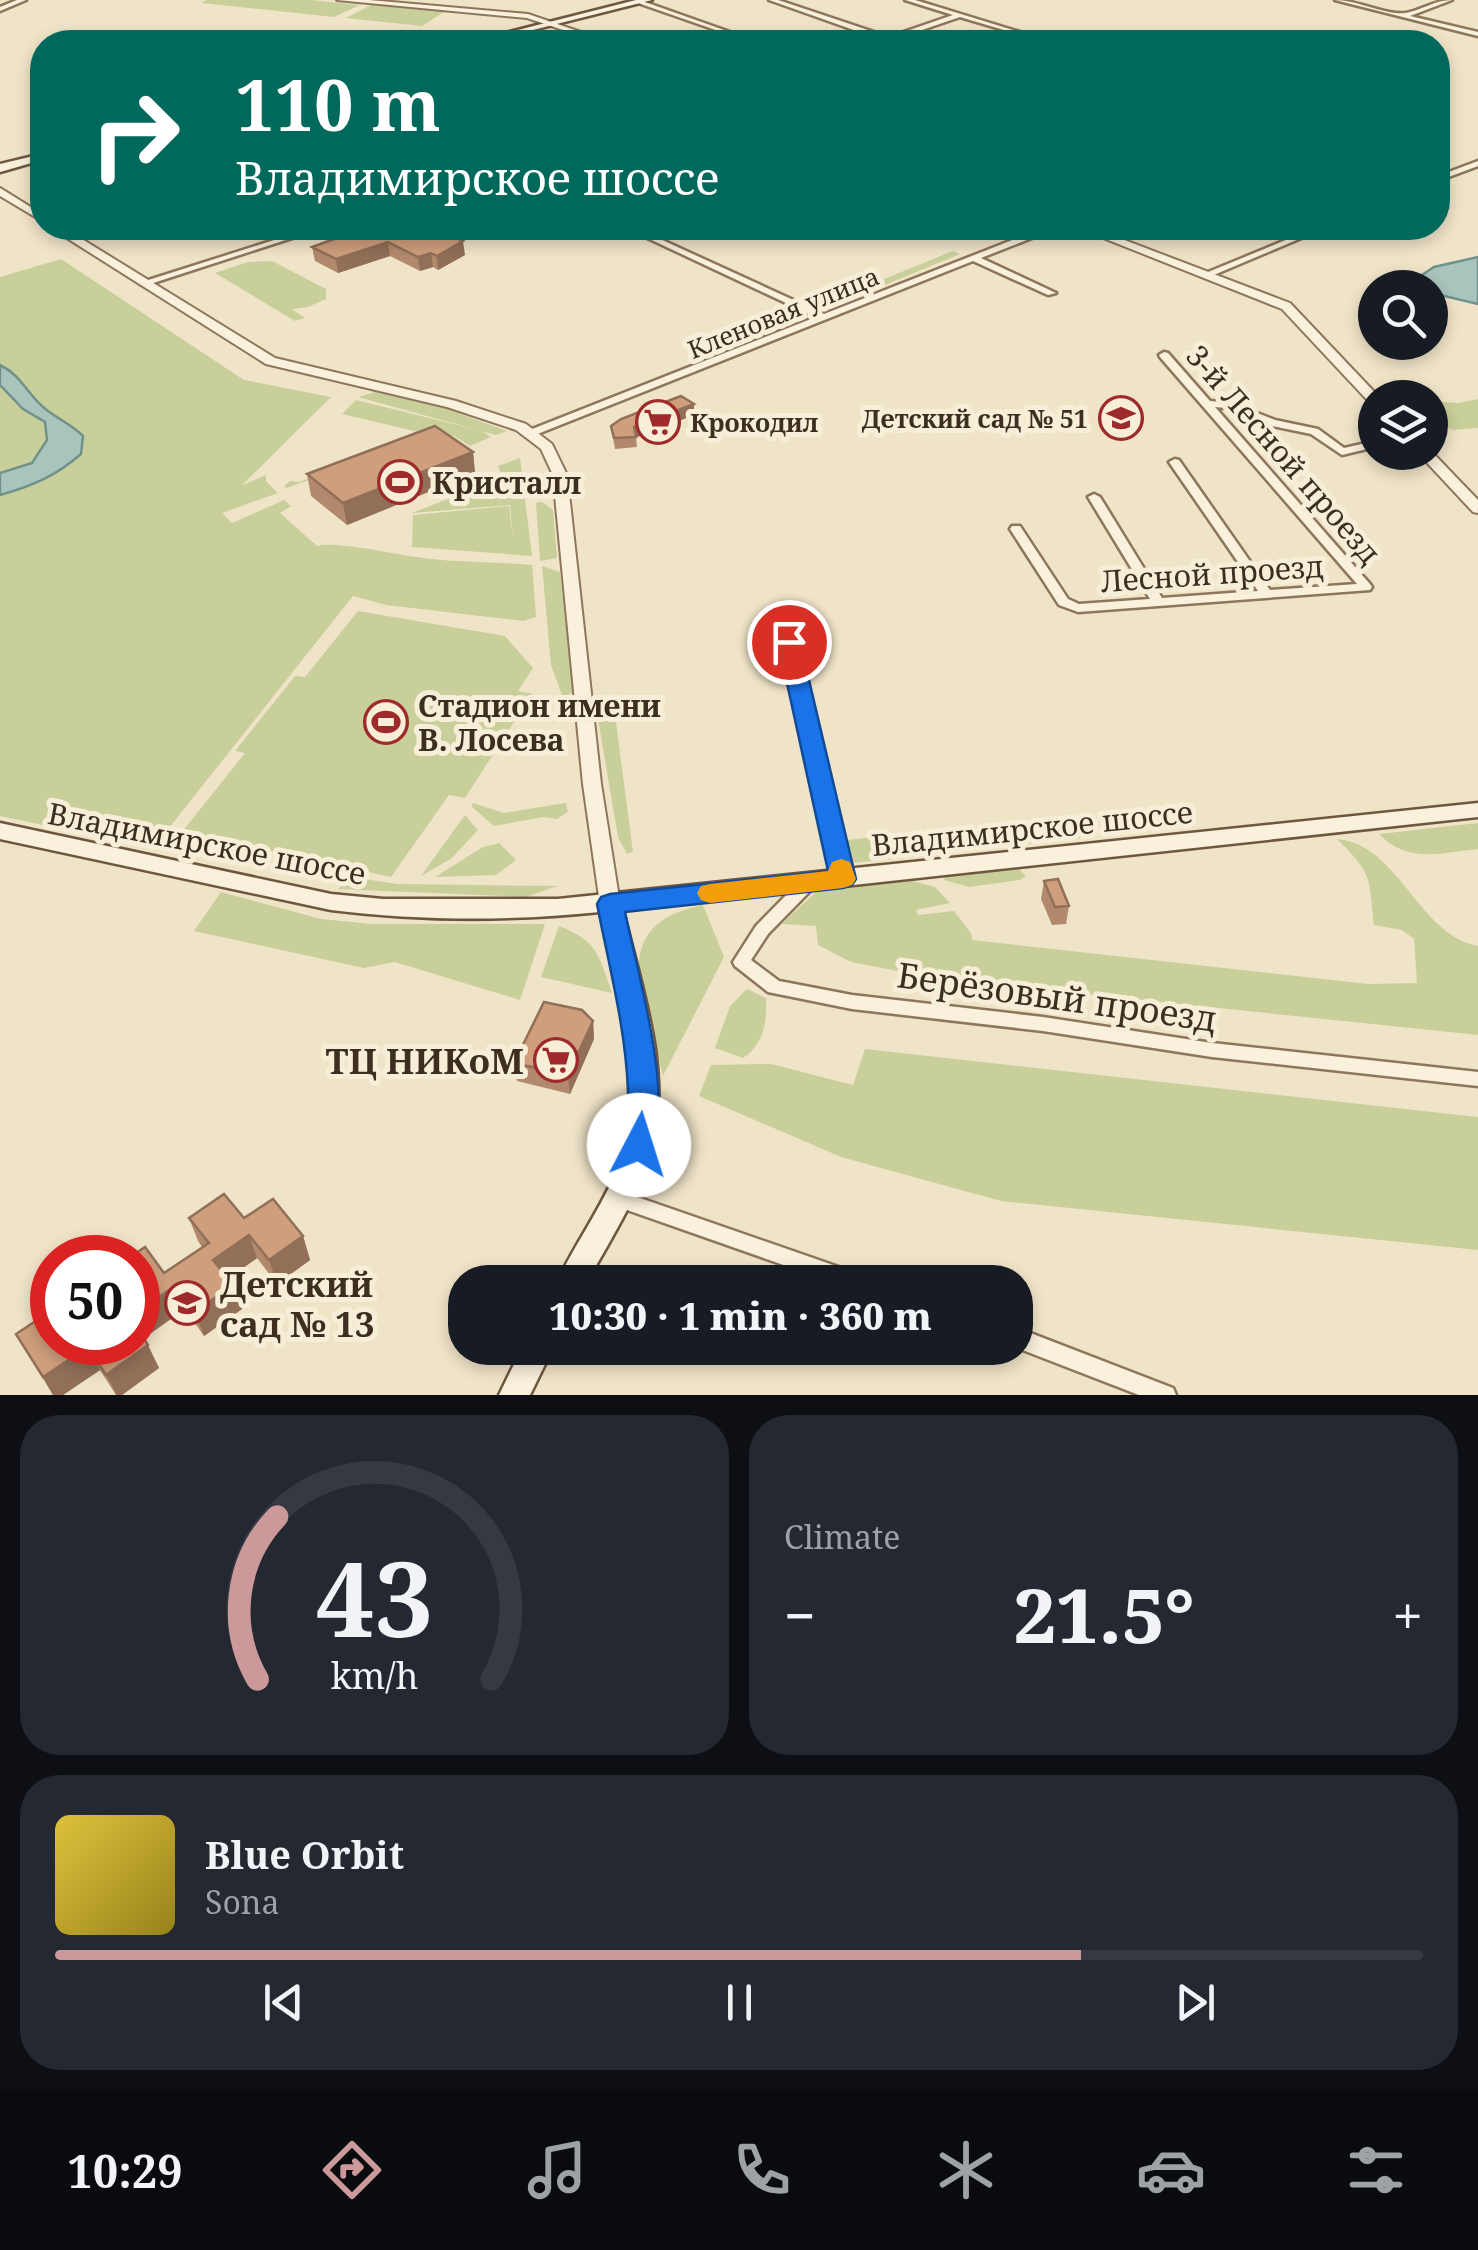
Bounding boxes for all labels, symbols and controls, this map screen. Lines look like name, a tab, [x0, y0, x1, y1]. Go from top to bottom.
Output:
text: 110 m	[235, 56, 441, 152]
icon: right	[70, 70, 200, 200]
text: Владимирское шоссе	[235, 147, 719, 208]
street label: Кленовая улица	[682, 258, 884, 366]
map controls	[1358, 270, 1448, 470]
button: search	[1358, 270, 1448, 360]
street label: 3-й Лесной проезд	[1178, 336, 1390, 572]
button: layers	[1358, 380, 1448, 470]
school or university icon: Детский сад № 51	[1098, 395, 1144, 441]
supermarket icon: Крокодил	[635, 399, 681, 445]
place label: Детский сад № 51	[862, 401, 1088, 435]
place label: Крокодил	[690, 405, 819, 439]
sports icon: Кристалл	[377, 459, 423, 505]
place label: Кристалл	[432, 462, 582, 503]
street label: Лесной проезд	[1099, 545, 1325, 601]
pin	[747, 600, 832, 685]
icon: arrive	[762, 615, 817, 670]
place label: Стадион имени В. Лосева	[418, 685, 661, 760]
sports icon: Стадион имени В. Лосева	[363, 699, 409, 745]
street label: Владимирское шоссе	[869, 791, 1195, 865]
street label: Владимирское шоссе	[45, 792, 369, 894]
street label: Берёзовый проезд	[894, 950, 1220, 1042]
place label: ТЦ НИКоМ	[325, 1037, 524, 1084]
supermarket icon: ТЦ НИКоМ	[533, 1037, 579, 1083]
position arrow	[587, 1093, 691, 1197]
speed limit sign: 50	[30, 1235, 160, 1365]
place label: Детский сад № 13	[220, 1260, 375, 1347]
school or university icon: Детский сад № 13	[164, 1280, 210, 1326]
text: 10:30 · 1 min · 360 m	[549, 1289, 932, 1341]
text: Climate	[784, 1515, 900, 1558]
text: 43	[316, 1526, 433, 1667]
text: 21.5°	[1014, 1563, 1195, 1665]
text: −	[784, 1577, 816, 1652]
text: +	[1392, 1577, 1423, 1652]
text: km/h	[331, 1651, 418, 1699]
text: Blue Orbit	[205, 1828, 404, 1880]
text: Sona	[205, 1880, 280, 1923]
icon: previous	[256, 1975, 311, 2030]
icon: pause	[712, 1975, 767, 2030]
icon: next	[1168, 1975, 1223, 2030]
icon: directions	[317, 2135, 387, 2205]
icon: music	[522, 2135, 592, 2205]
icon: phone	[727, 2135, 797, 2205]
icon: climate	[931, 2135, 1001, 2205]
icon: car	[1136, 2135, 1206, 2205]
icon: filters	[1341, 2135, 1411, 2205]
text: 10:29	[67, 2140, 183, 2201]

